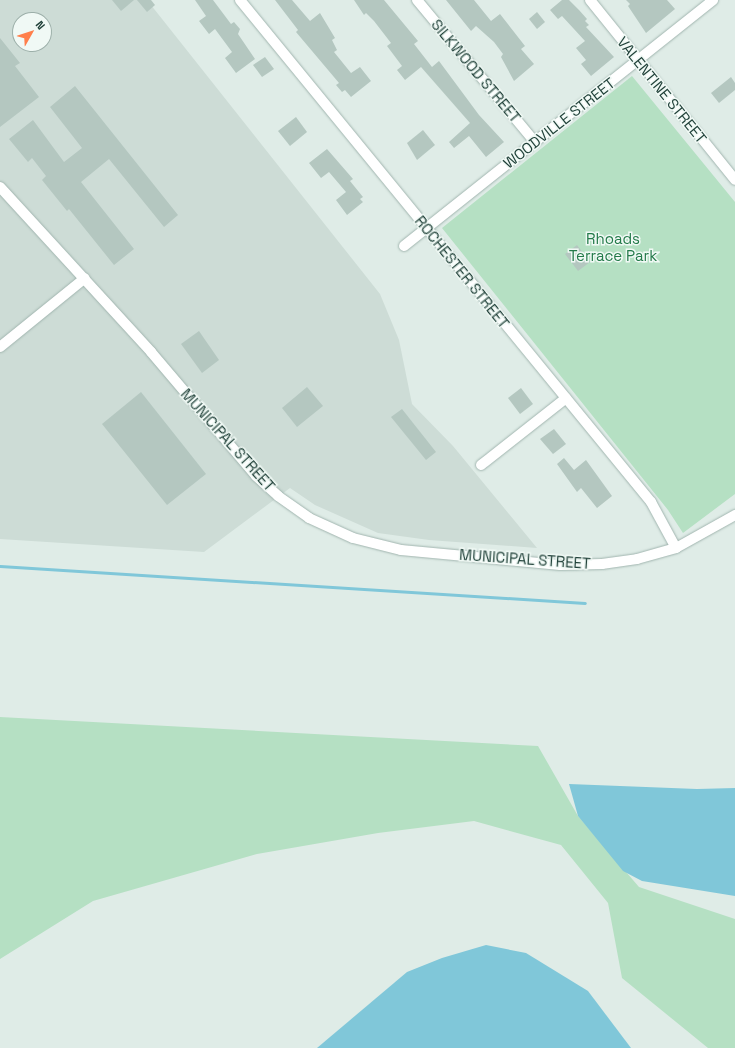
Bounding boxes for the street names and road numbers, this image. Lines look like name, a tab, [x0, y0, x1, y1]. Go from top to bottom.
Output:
street label: SILKWOOD STREET	[428, 16, 524, 126]
street label: VALENTINE STREET	[613, 33, 711, 147]
street label: WOODVILLE STREET	[500, 74, 618, 172]
street label: ROCHESTER STREET	[411, 212, 513, 332]
street label: MUNICIPAL STREET	[177, 385, 279, 495]
street label: MUNICIPAL STREET	[458, 545, 592, 573]

